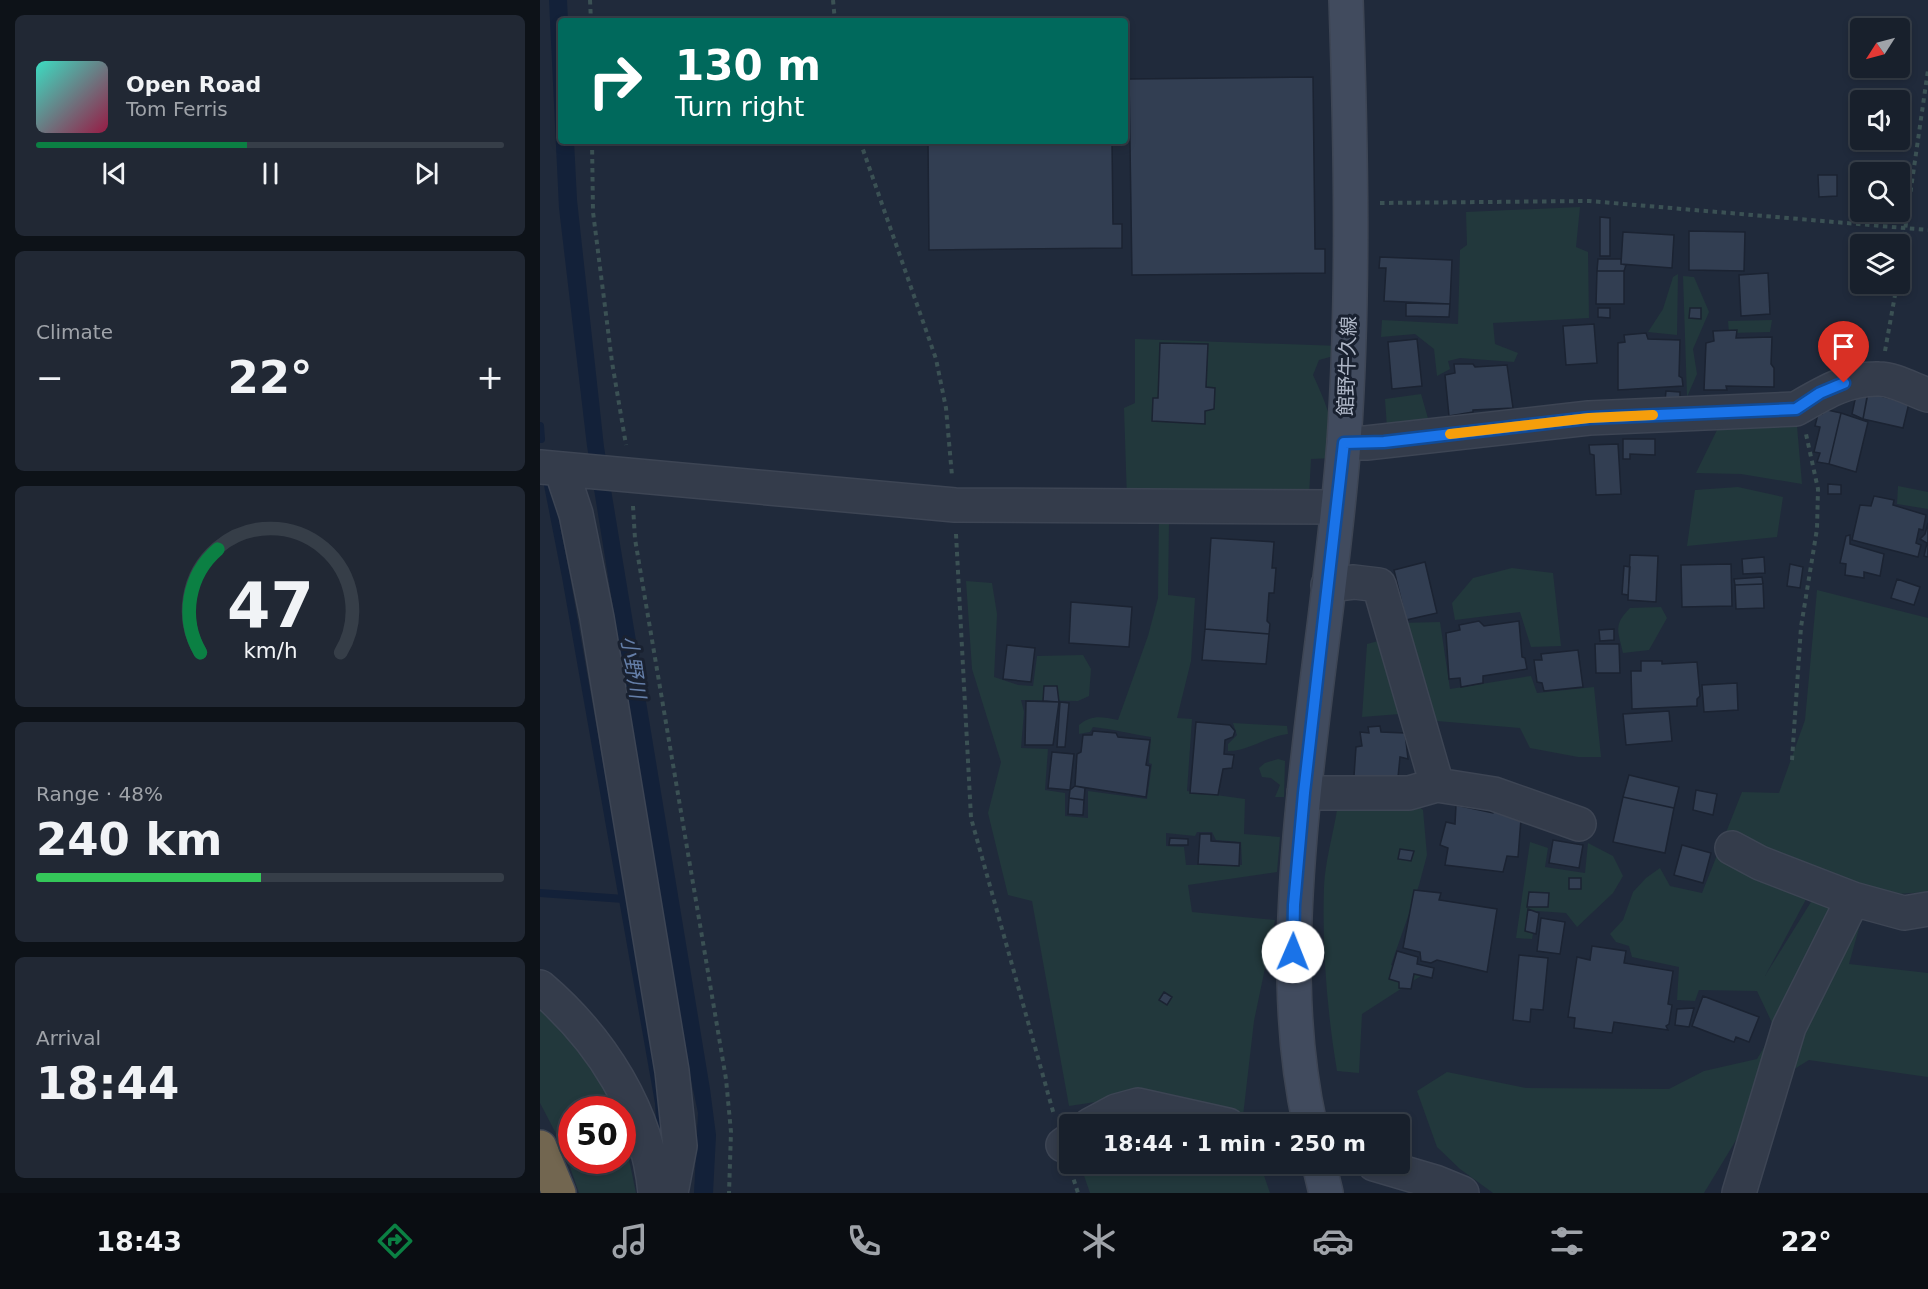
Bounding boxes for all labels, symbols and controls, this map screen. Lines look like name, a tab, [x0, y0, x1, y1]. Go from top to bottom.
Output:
north arrow	[1850, 18, 1910, 78]
map controls	[1850, 18, 1910, 294]
text: 130 m	[675, 41, 821, 90]
icon: right	[576, 42, 654, 120]
text: Open Road	[126, 72, 261, 97]
button: sound	[1850, 90, 1910, 150]
text: Turn right	[675, 91, 804, 122]
text: Tom Ferris	[126, 97, 228, 121]
icon: previous	[98, 157, 131, 190]
icon: pause	[254, 157, 287, 190]
icon: next	[410, 157, 443, 190]
button: search	[1850, 162, 1910, 222]
button: layers	[1850, 234, 1910, 294]
street label: 館野牛久線	[1333, 316, 1361, 416]
text: Climate	[36, 320, 113, 344]
pin	[1818, 321, 1869, 383]
icon: arrive	[1827, 330, 1860, 363]
text: 22°	[227, 351, 313, 404]
text: −	[36, 358, 64, 397]
text: +	[476, 358, 504, 397]
text: 47	[227, 570, 313, 643]
water label: 小野川	[616, 634, 650, 702]
text: km/h	[243, 639, 297, 664]
text: Range · 48%	[36, 782, 163, 806]
text: 240 km	[36, 813, 222, 866]
position arrow	[1261, 920, 1325, 984]
text: Arrival	[36, 1026, 101, 1050]
text: 18:44	[36, 1057, 179, 1110]
speed limit sign: 50	[558, 1096, 636, 1174]
text: 18:44 · 1 min · 250 m	[1103, 1131, 1366, 1156]
icon: directions	[374, 1220, 416, 1262]
icon: music	[609, 1220, 651, 1262]
icon: phone	[843, 1220, 885, 1262]
icon: climate	[1078, 1220, 1120, 1262]
icon: car	[1312, 1220, 1354, 1262]
icon: filters	[1546, 1220, 1588, 1262]
text: 18:43	[96, 1226, 182, 1257]
text: 22°	[1781, 1226, 1832, 1257]

